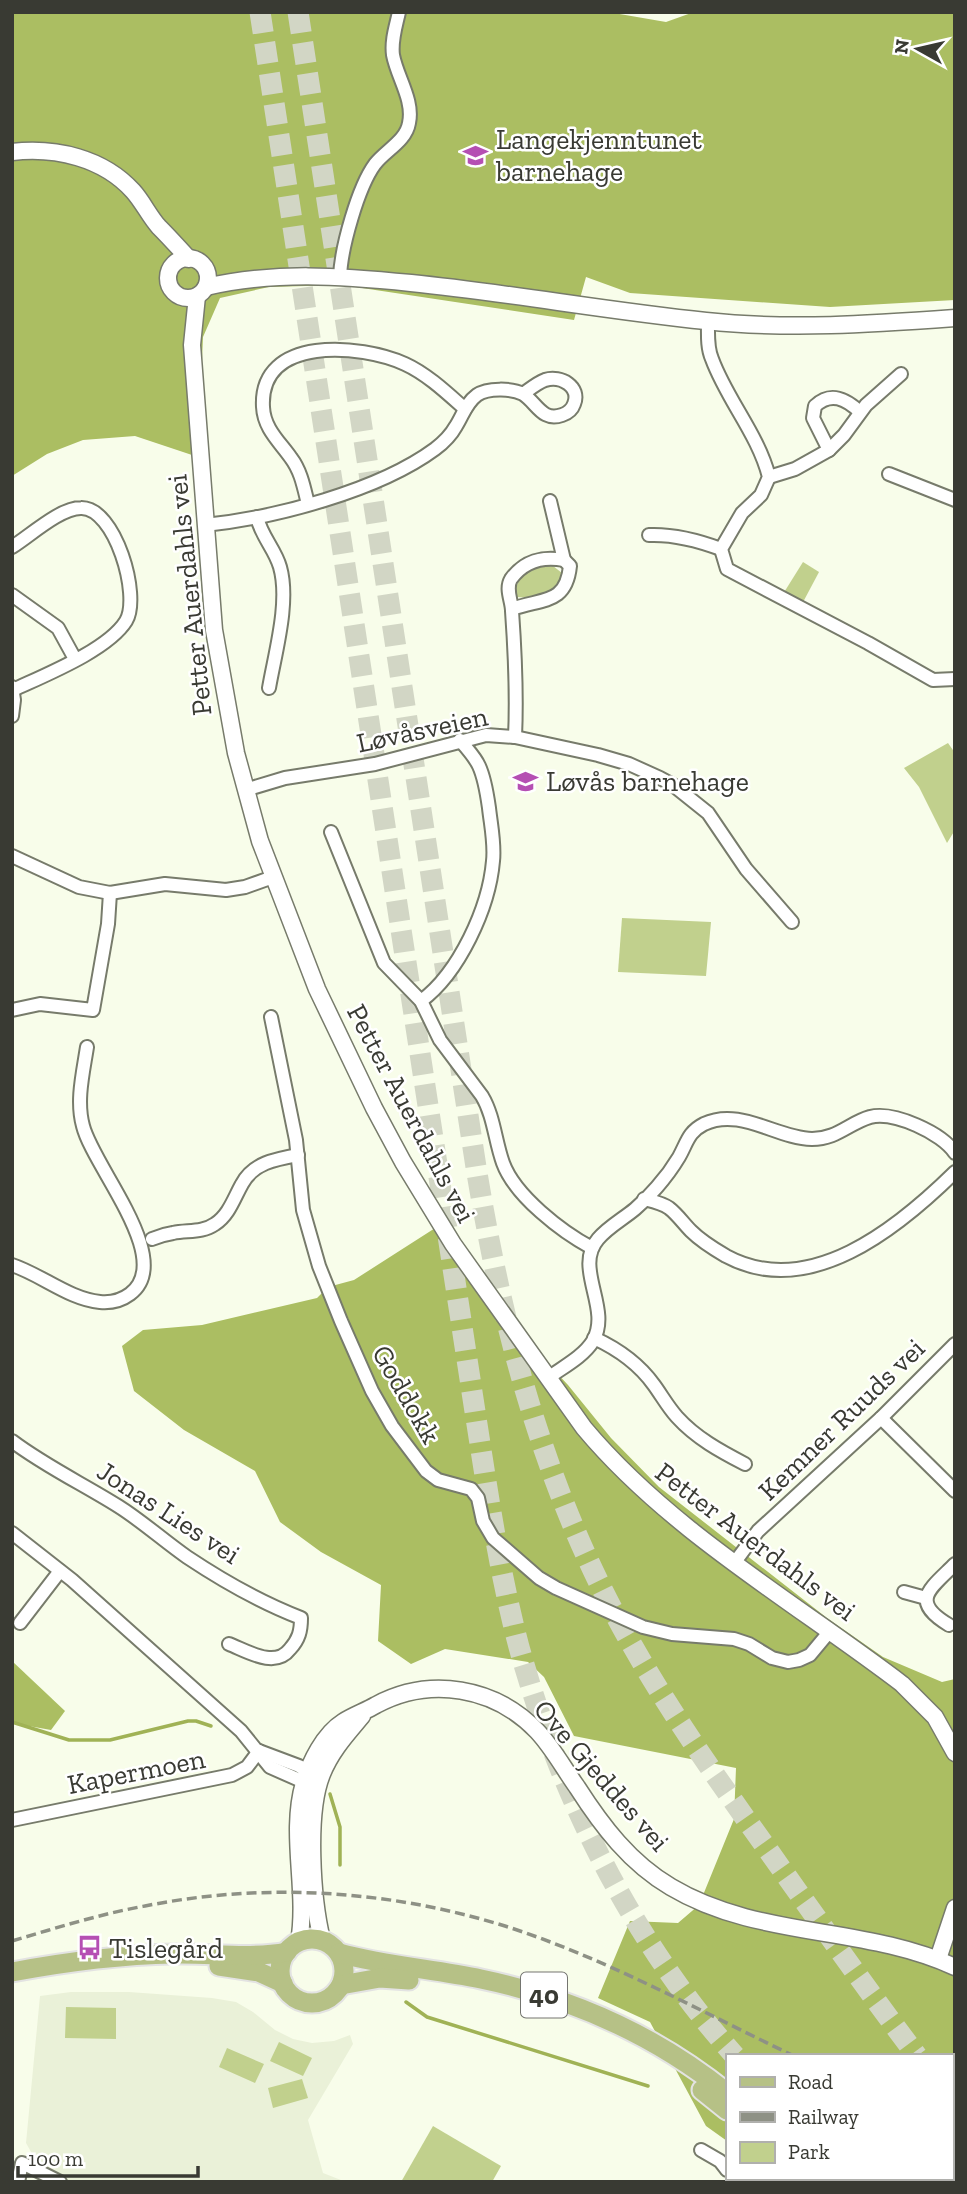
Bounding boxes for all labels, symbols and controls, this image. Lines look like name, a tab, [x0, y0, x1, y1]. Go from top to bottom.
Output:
north arrow	[883, 14, 953, 84]
text: N	[889, 38, 914, 55]
place label: Langekjenntunet barnehage	[495, 123, 702, 188]
school or university icon: Langekjenntunet barnehage	[462, 141, 490, 169]
street label: Petter Auerdahls vei	[160, 473, 219, 717]
street label: Løvåsveien	[353, 699, 491, 759]
place label: Løvås barnehage	[546, 765, 749, 798]
school or university icon: Løvås barnehage	[512, 767, 540, 795]
street label: Petter Auerdahls vei	[340, 998, 483, 1228]
street label: Kemner Ruuds vei	[751, 1332, 931, 1507]
street label: Goddokk	[365, 1339, 448, 1450]
street label: Jonas Lies vei	[91, 1454, 246, 1571]
street label: Petter Auerdahls vei	[649, 1455, 863, 1628]
street label: Ove Gjeddes vei	[527, 1693, 676, 1858]
street label: Kapermoen	[64, 1742, 208, 1801]
place label: Tislegård	[109, 1932, 223, 1965]
bus stop icon: Tislegård	[75, 1934, 103, 1962]
road number: 40	[521, 1972, 567, 2018]
legend	[726, 2054, 953, 2180]
text: Road	[788, 2069, 834, 2094]
text: Railway	[788, 2104, 859, 2129]
scale bar	[18, 2134, 198, 2178]
text: Park	[788, 2139, 830, 2164]
text: 100 m	[28, 2146, 83, 2171]

